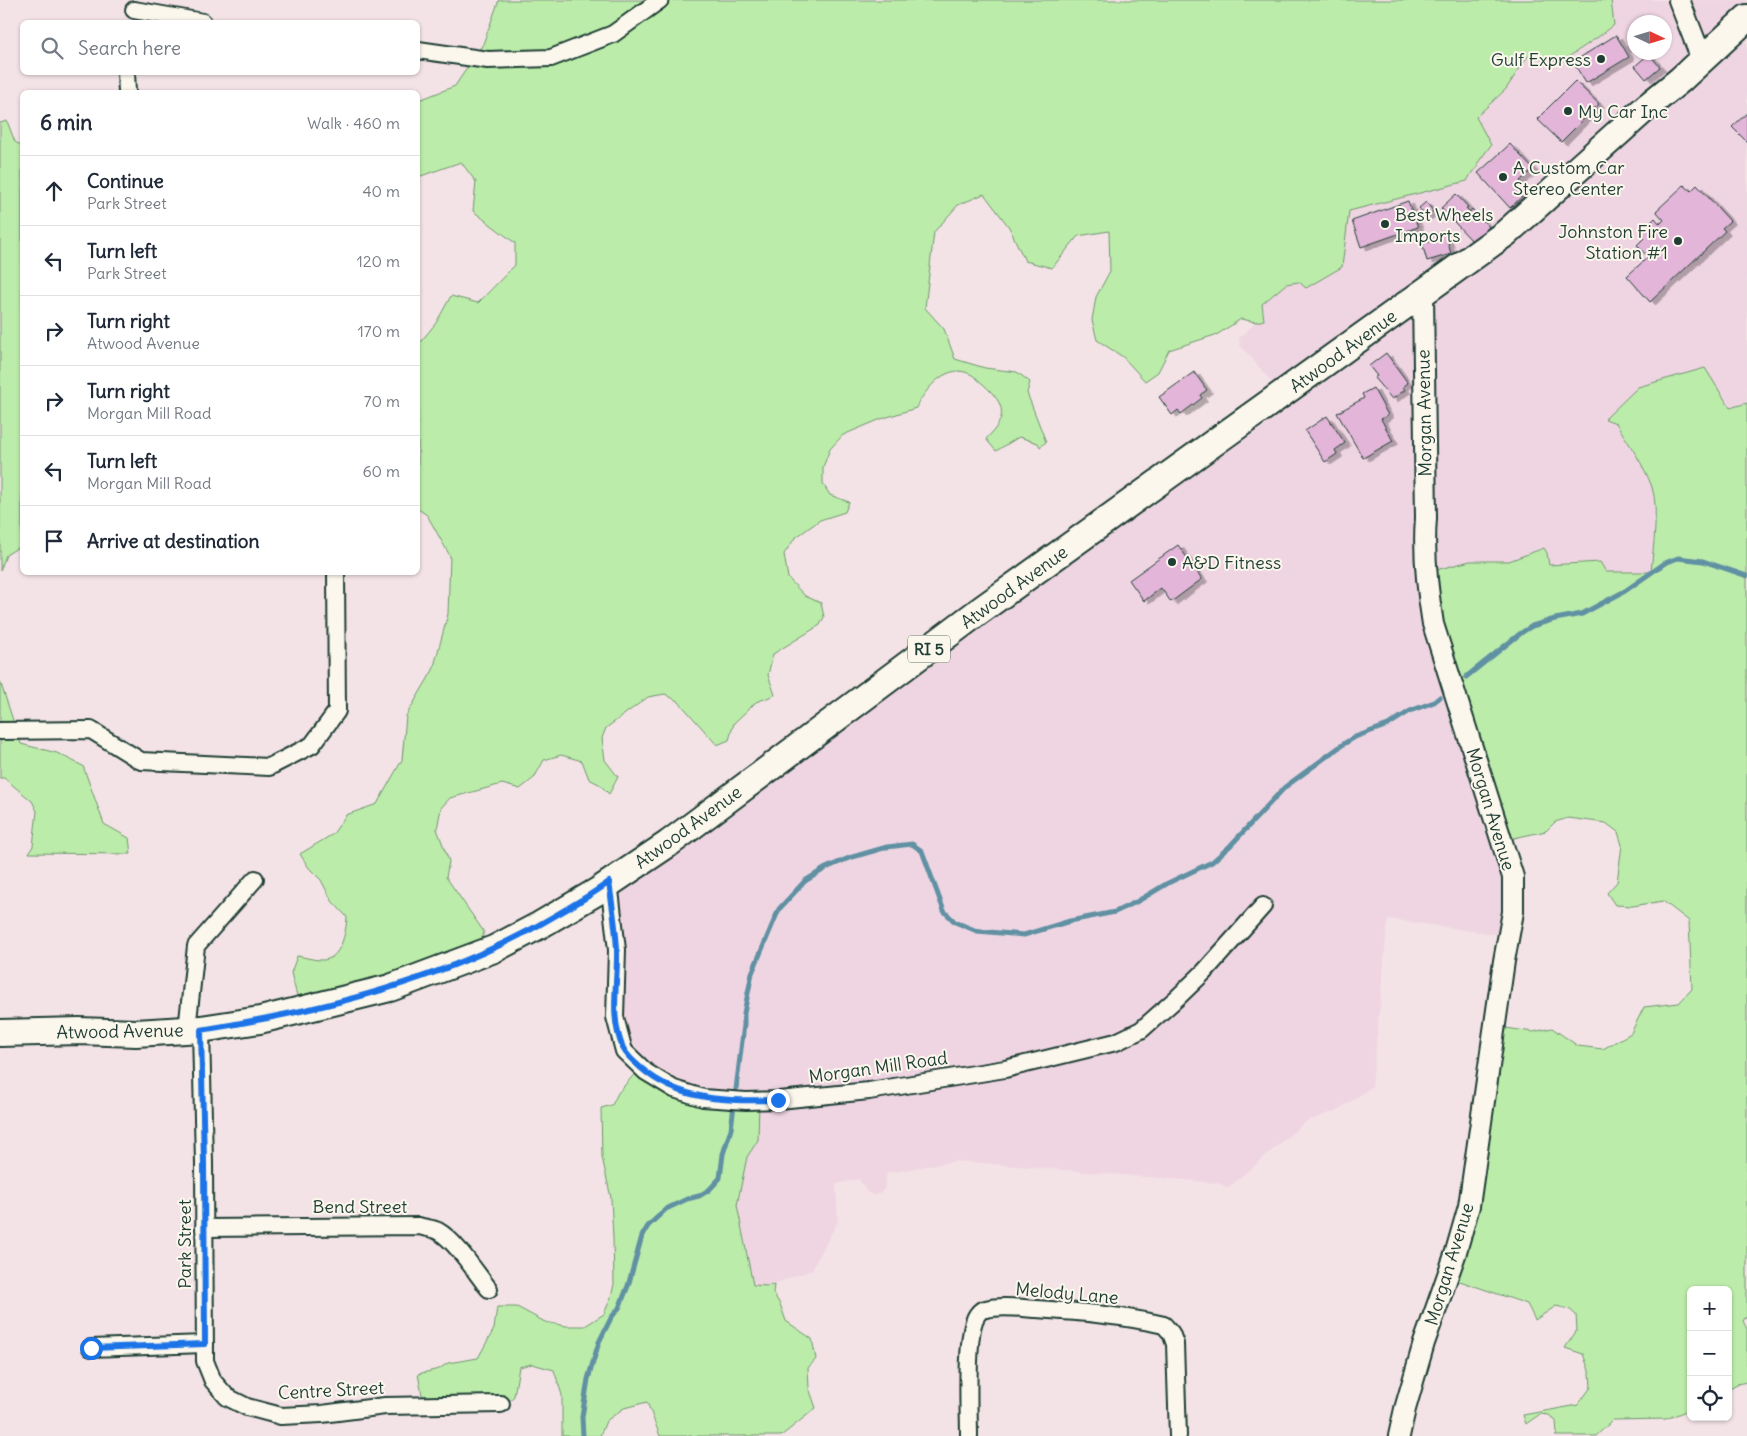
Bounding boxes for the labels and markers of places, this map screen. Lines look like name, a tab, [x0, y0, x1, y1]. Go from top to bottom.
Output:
place label: Gulf Express	[1491, 48, 1591, 71]
marker: Gulf Express	[1595, 53, 1607, 65]
place label: My Car Inc	[1578, 100, 1668, 123]
marker: My Car Inc	[1562, 105, 1574, 117]
place label: A Custom Car Stereo Center	[1513, 156, 1625, 200]
marker: A Custom Car Stereo Center	[1497, 171, 1509, 183]
place label: Best Wheels Imports	[1395, 203, 1493, 247]
marker: Best Wheels Imports	[1379, 218, 1391, 230]
place label: Johnston Fire Station #1	[1558, 220, 1668, 264]
marker: Johnston Fire Station #1	[1672, 235, 1684, 247]
place label: A&D Fitness	[1182, 551, 1281, 574]
marker: A&D Fitness	[1166, 556, 1178, 568]

